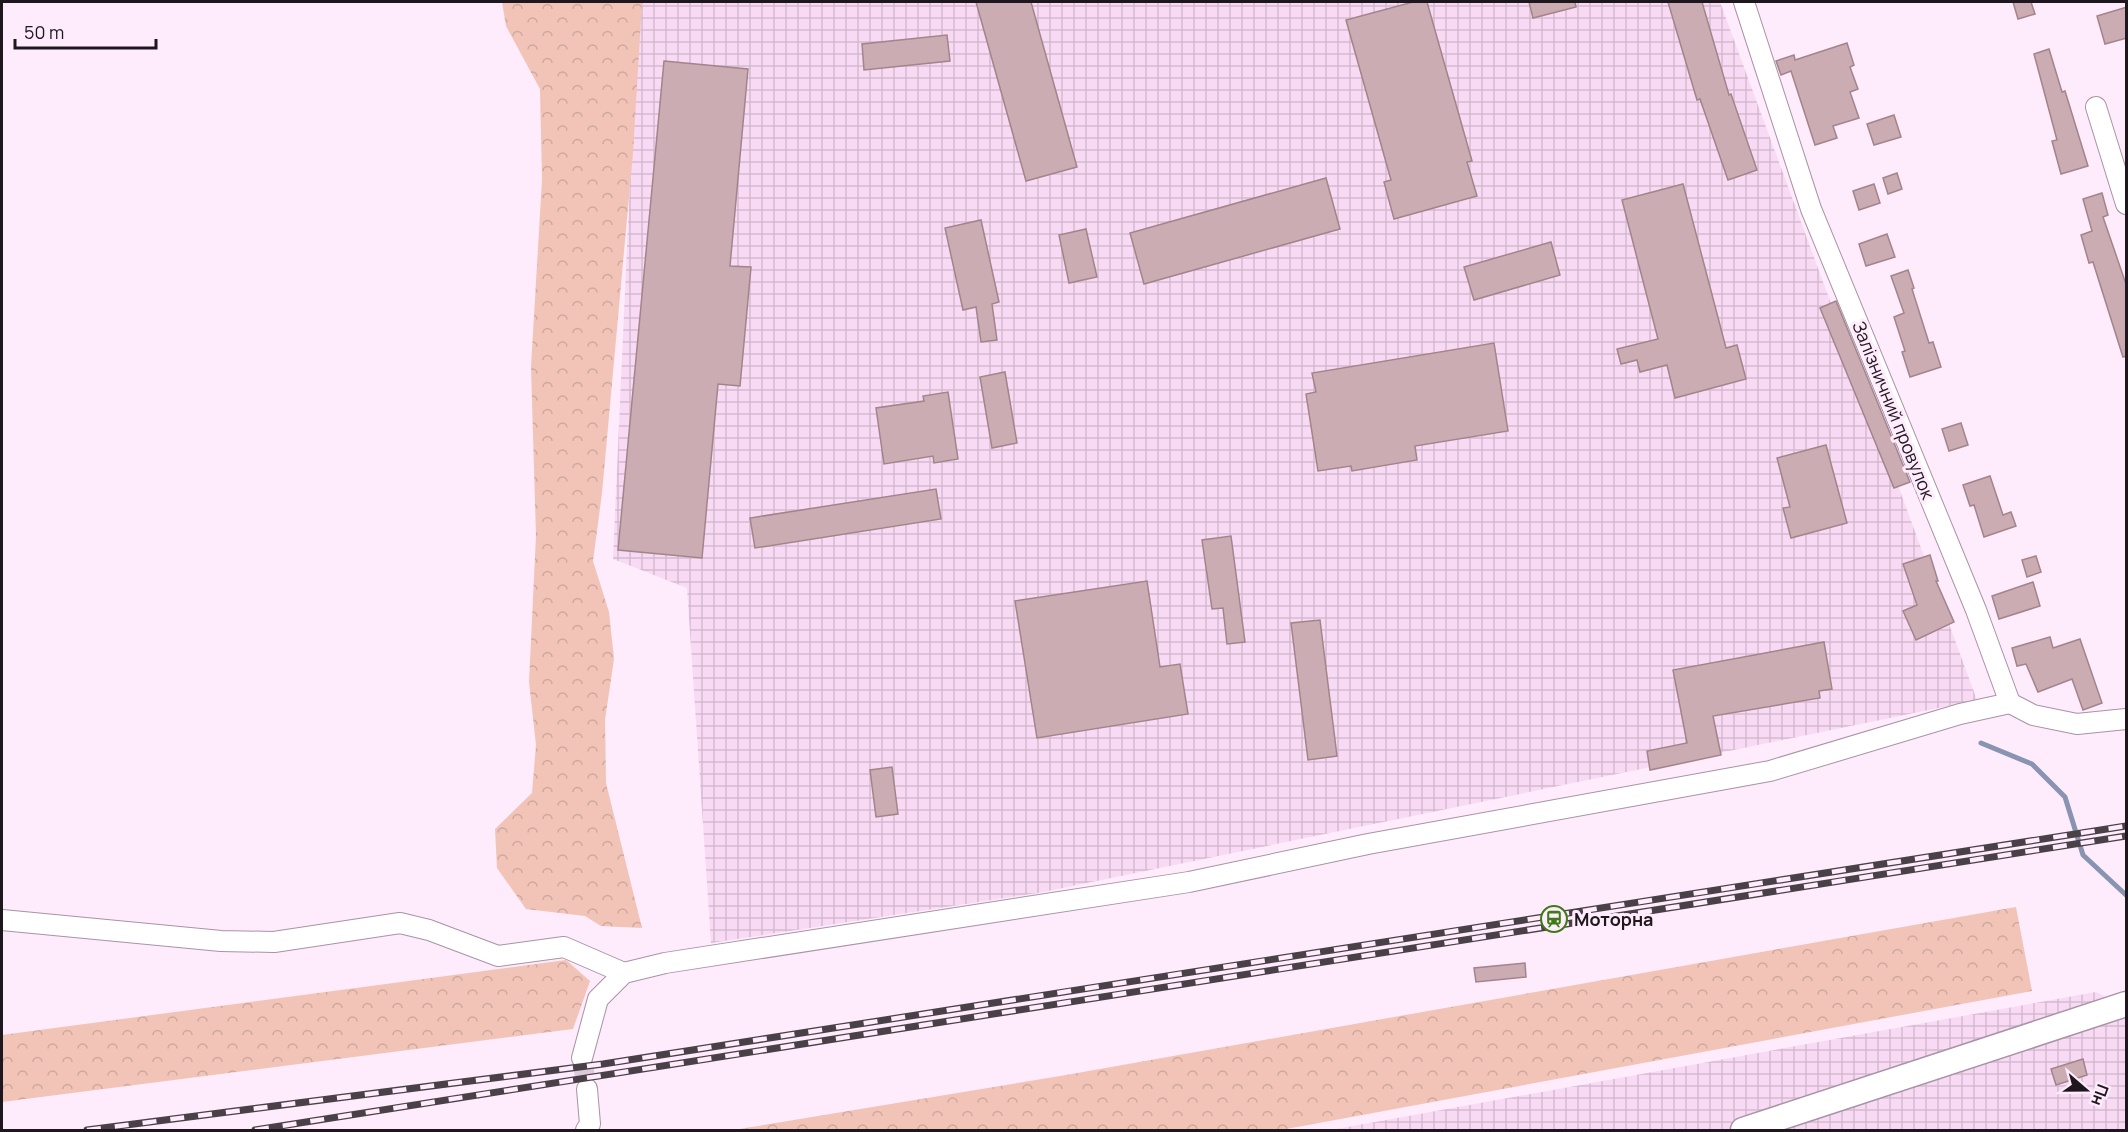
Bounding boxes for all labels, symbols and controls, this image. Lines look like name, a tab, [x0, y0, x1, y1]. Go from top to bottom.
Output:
scale bar	[15, 12, 156, 50]
text: 50 m	[24, 20, 64, 44]
street label: Залізничний провулок	[1847, 317, 1941, 504]
station icon: Моторна	[1539, 904, 1569, 934]
place label: Моторна	[1574, 907, 1654, 931]
north arrow	[2056, 1060, 2116, 1120]
text: Пн	[2086, 1081, 2114, 1109]

